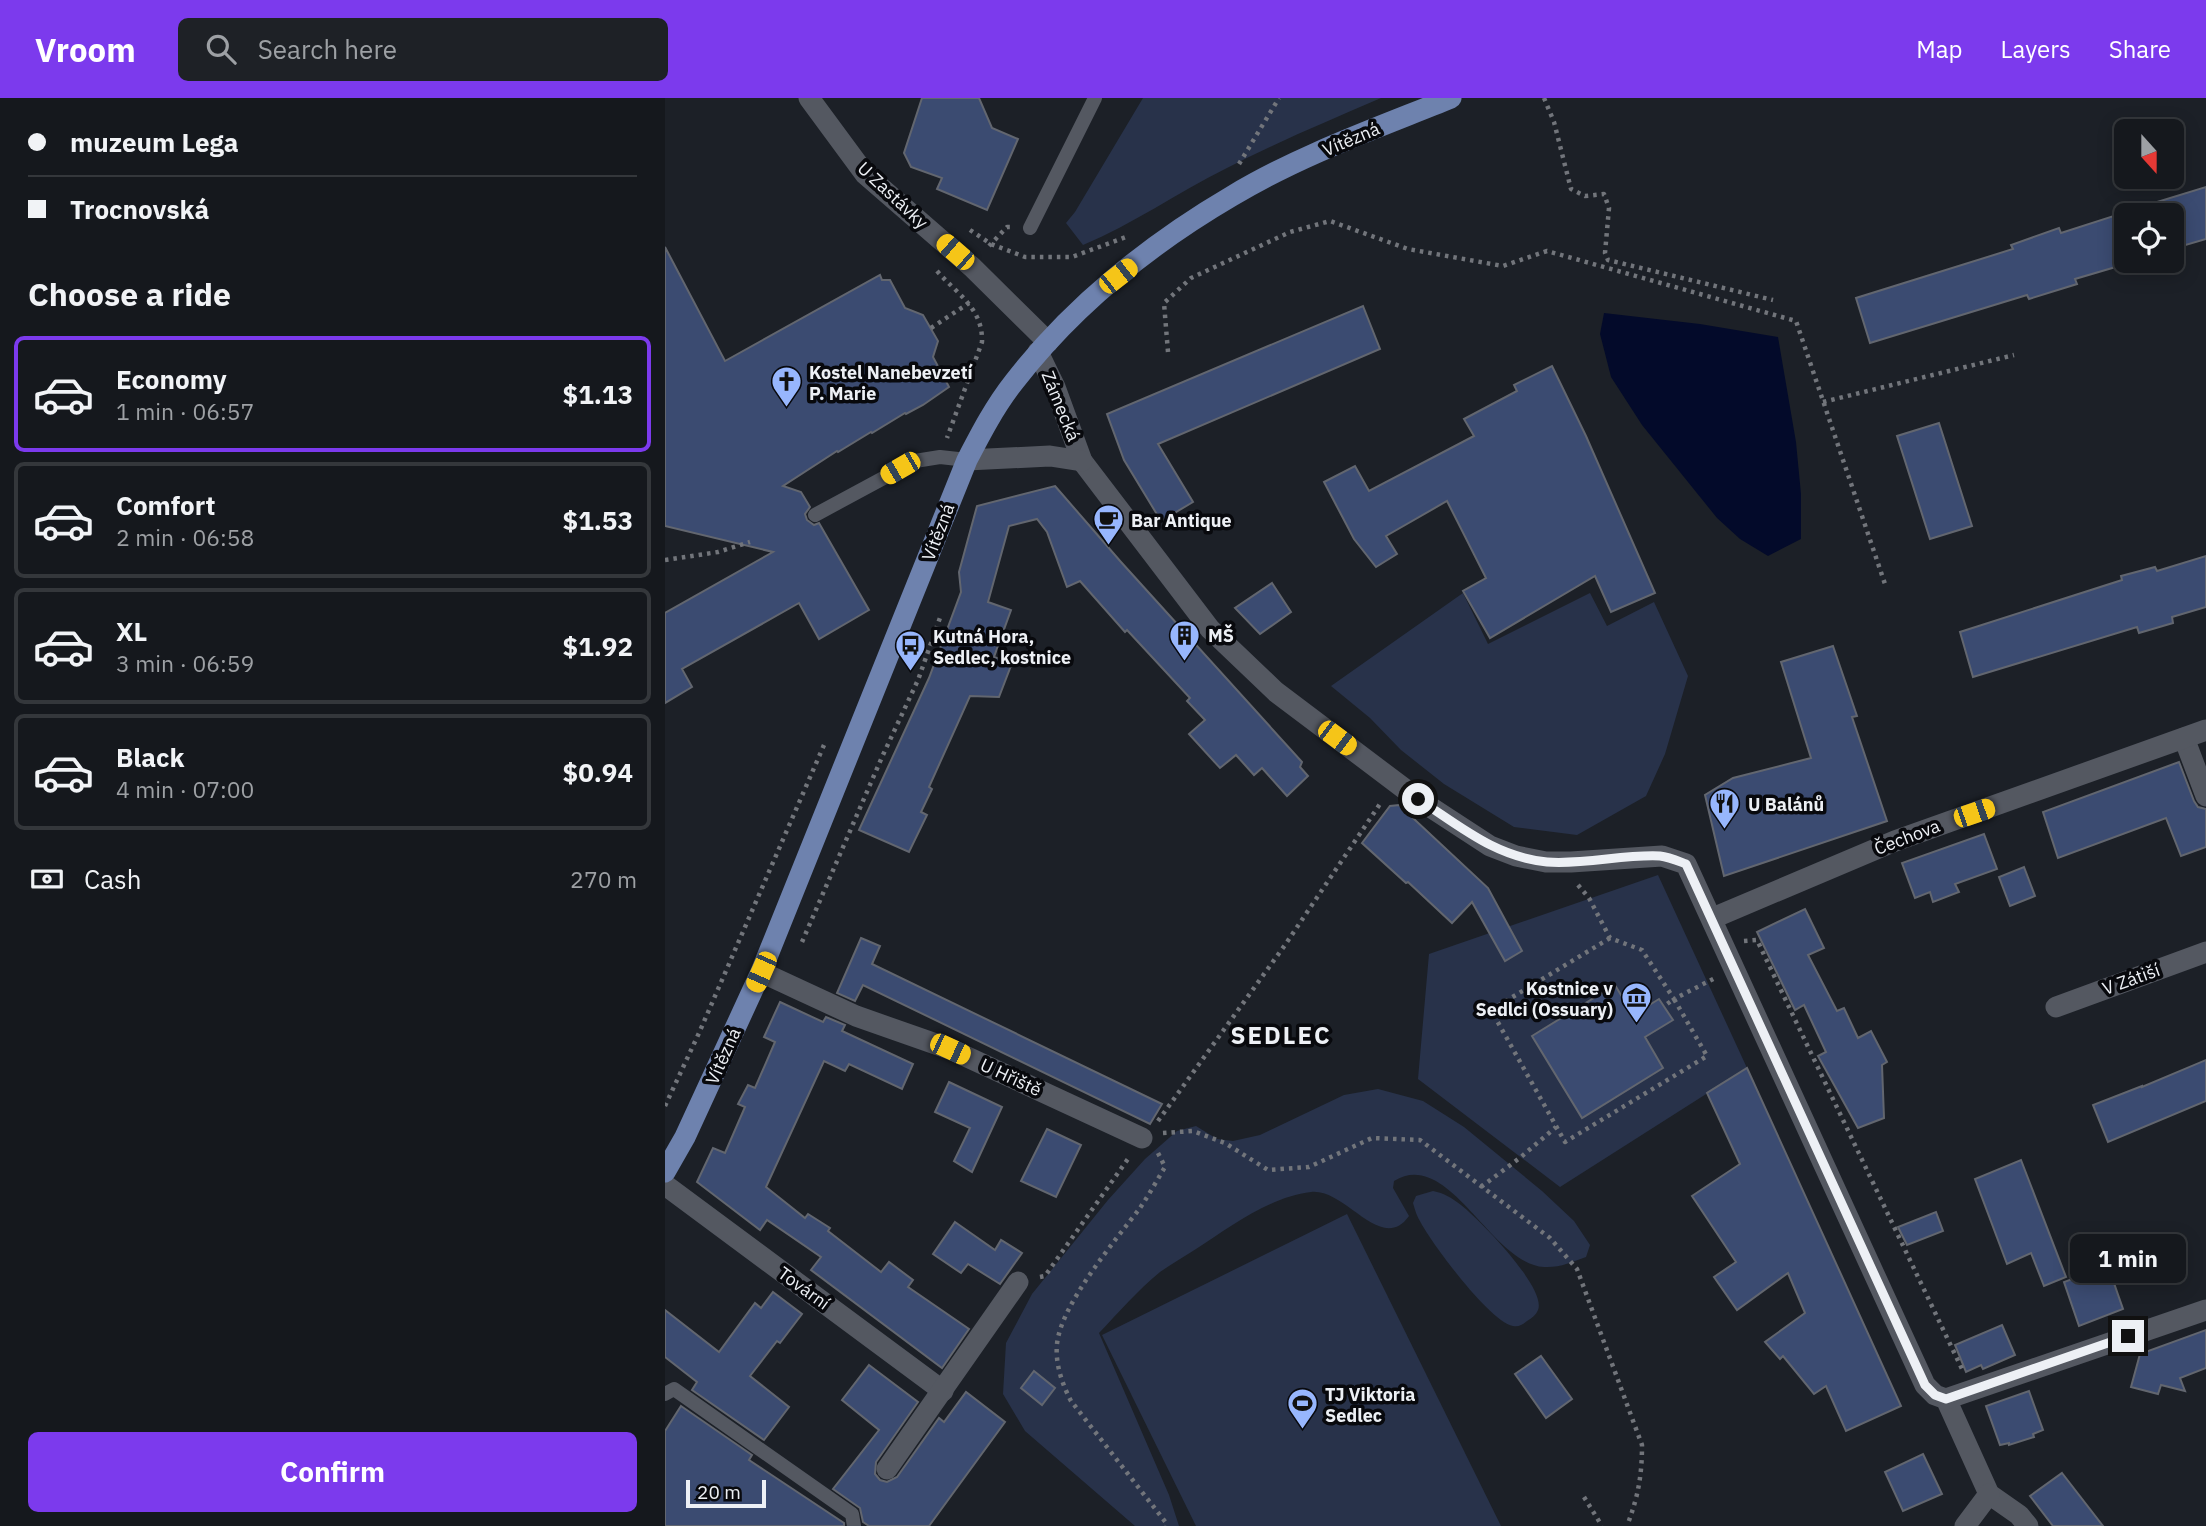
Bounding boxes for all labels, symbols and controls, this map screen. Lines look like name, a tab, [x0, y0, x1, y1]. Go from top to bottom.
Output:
search box	[178, 18, 668, 81]
text: Vroom	[35, 28, 136, 71]
icon: search	[202, 30, 240, 68]
text: Search here	[258, 32, 397, 66]
text: Map	[1916, 33, 1963, 65]
text: Layers	[2001, 33, 2071, 65]
text: Share	[2109, 33, 2171, 65]
street label: Vítězná	[1319, 117, 1383, 161]
north arrow	[2114, 119, 2184, 189]
map controls	[2114, 119, 2184, 273]
text: muzeum Lega	[70, 125, 239, 159]
street label: U Zastávky	[853, 156, 933, 234]
text: Trocnovská	[70, 192, 209, 226]
button: locate	[2114, 203, 2184, 273]
car	[933, 230, 978, 274]
car	[1095, 255, 1142, 297]
text: Choose a ride	[28, 273, 231, 315]
place label: Kostel Nanebevzetí P. Marie	[809, 361, 974, 405]
text: Economy	[116, 362, 227, 396]
icon: car	[32, 363, 95, 426]
church icon: Kostel Nanebevzetí P. Marie	[769, 365, 803, 409]
street label: Zámecká	[1037, 368, 1086, 445]
text: $1.13	[563, 377, 633, 411]
text: 1 min · 06:57	[116, 396, 254, 426]
car	[877, 448, 924, 488]
text: Comfort	[116, 488, 215, 522]
icon: car	[32, 489, 95, 552]
street label: Vítězná	[917, 500, 960, 564]
text: $1.53	[563, 503, 633, 537]
cafe icon: Bar Antique	[1091, 503, 1125, 547]
place label: Bar Antique	[1131, 509, 1232, 532]
text: 2 min · 06:58	[116, 522, 254, 552]
text: XL	[116, 614, 147, 648]
icon: car	[32, 615, 95, 678]
building icon: MŠ	[1168, 618, 1202, 662]
place label: MŠ	[1208, 623, 1234, 647]
place label: Kutná Hora, Sedlec, kostnice	[933, 625, 1071, 669]
text: $1.92	[563, 629, 633, 663]
bus stop icon: Kutná Hora, Sedlec, kostnice	[893, 629, 927, 673]
text: 3 min · 06:59	[116, 648, 254, 678]
car	[1314, 717, 1361, 759]
text: Black	[116, 740, 184, 774]
icon: car	[32, 741, 95, 804]
text: $0.94	[563, 755, 633, 789]
text: 4 min · 07:00	[116, 774, 254, 804]
route start	[1402, 783, 1434, 815]
restaurant icon: U Balánů	[1708, 787, 1742, 831]
place label: U Balánů	[1748, 793, 1824, 816]
car	[1951, 796, 1998, 830]
street label: Čechova	[1871, 813, 1943, 860]
icon: cash	[28, 860, 66, 898]
text: Cash	[84, 862, 141, 896]
text: 270 m	[570, 864, 637, 894]
car	[743, 949, 780, 995]
street label: V Zátiší	[2099, 958, 2163, 1000]
place label: Kostnice v Sedlci (Ossuary)	[1476, 977, 1613, 1021]
museum icon: Kostnice v Sedlci (Ossuary)	[1619, 981, 1653, 1025]
district label: SEDLEC	[1230, 1019, 1332, 1051]
street label: Vítězná	[700, 1024, 746, 1088]
car	[927, 1031, 974, 1067]
street label: U Hřiště	[977, 1053, 1045, 1101]
callout: 1 min	[2070, 1234, 2186, 1284]
text: 1 min	[2098, 1243, 2158, 1273]
street label: Tovární	[773, 1261, 835, 1315]
route end	[2112, 1320, 2144, 1352]
place label: TJ Viktoria Sedlec	[1325, 1383, 1416, 1427]
sports icon: TJ Viktoria Sedlec	[1285, 1387, 1319, 1431]
button: Confirm	[28, 1432, 637, 1512]
scale bar	[686, 1477, 767, 1509]
text: 20 m	[697, 1480, 741, 1504]

